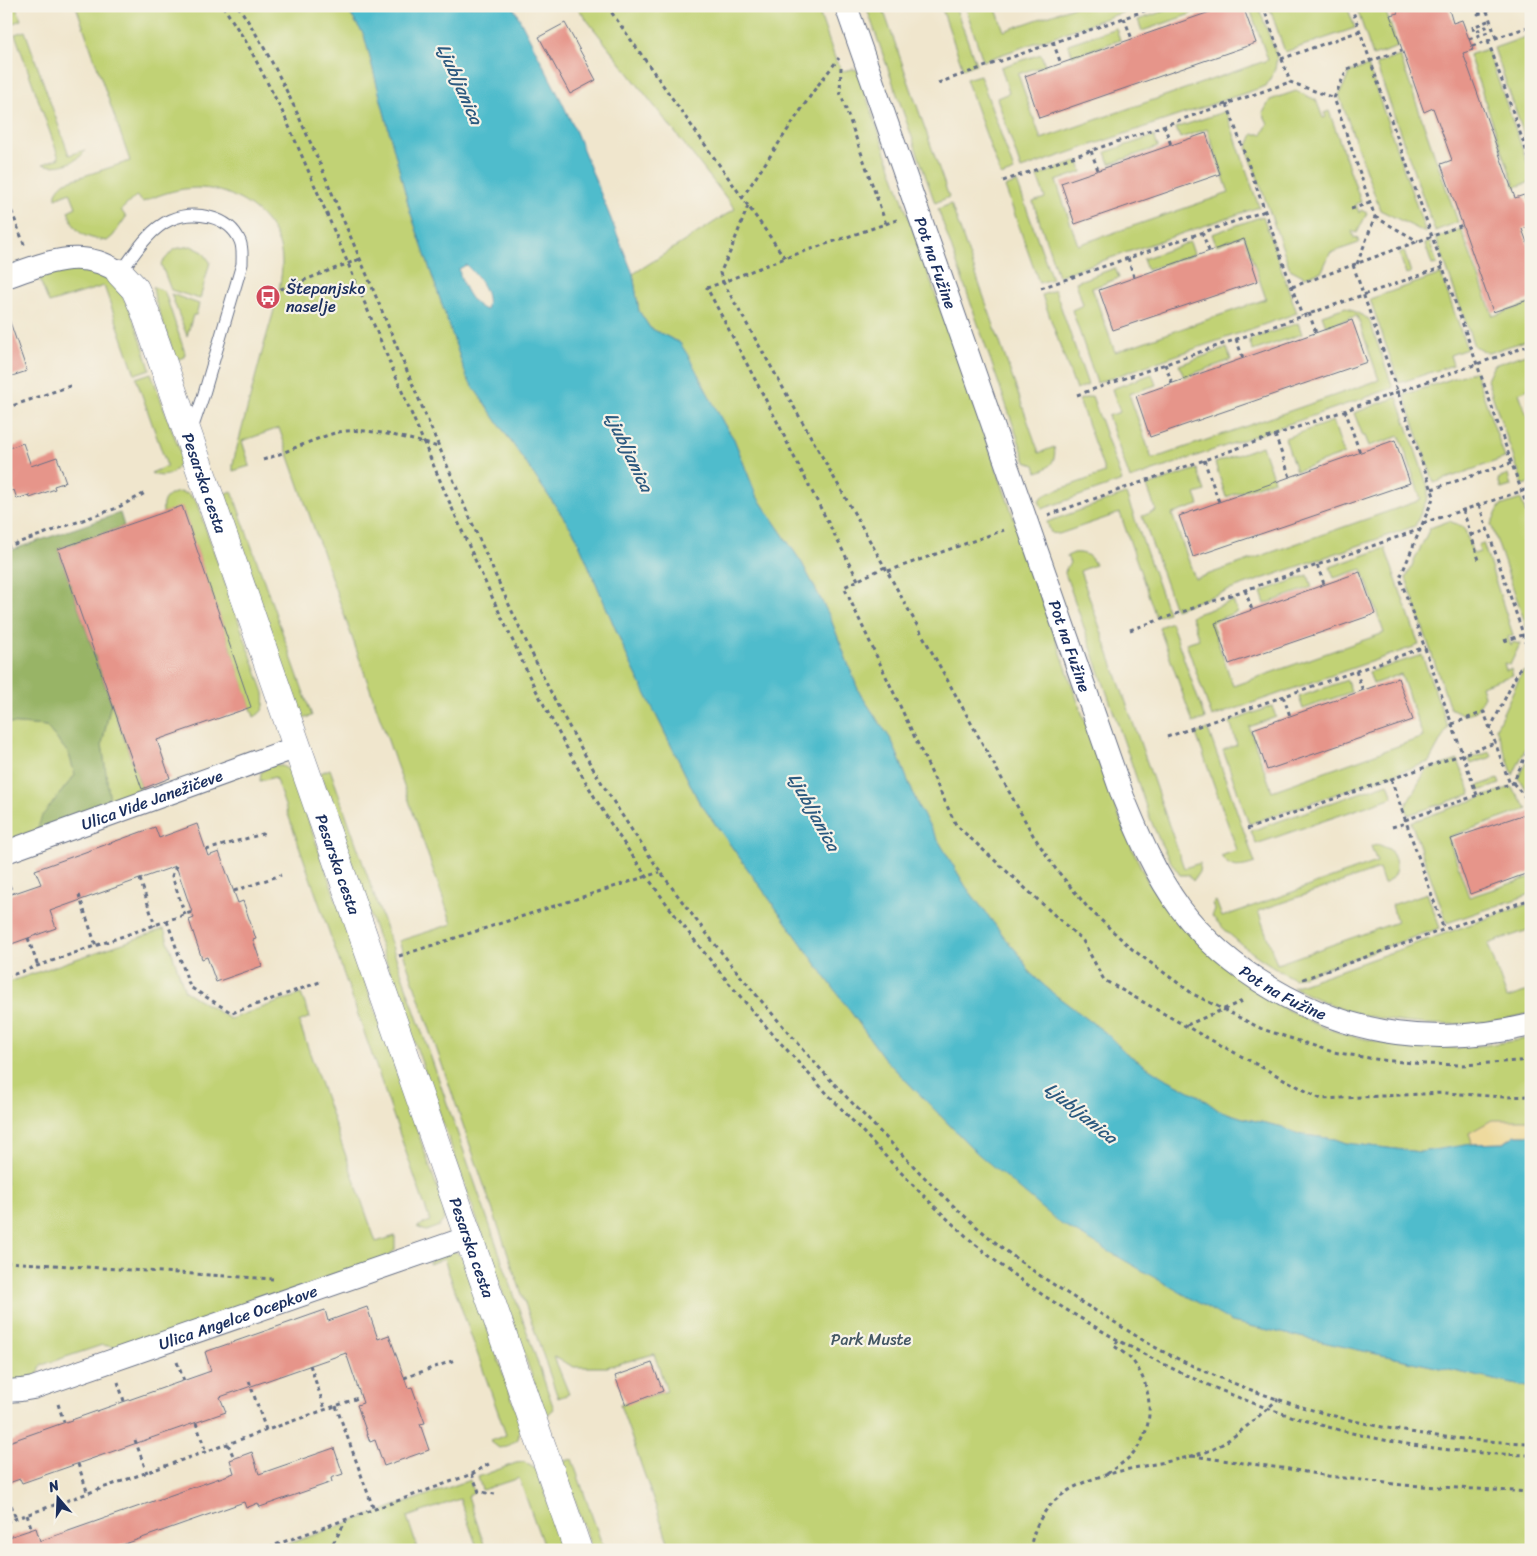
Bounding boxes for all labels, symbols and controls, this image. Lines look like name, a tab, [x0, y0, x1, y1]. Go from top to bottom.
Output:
water label: Ljubljanica	[428, 38, 493, 132]
street label: Pot na Fužine	[906, 213, 965, 313]
place label: Štepanjsko naselje	[286, 274, 365, 321]
bus stop icon: Štepanjsko naselje	[255, 284, 281, 310]
water label: Ljubljanica	[596, 406, 663, 499]
street label: Pesarska cesta	[173, 429, 236, 538]
street label: Pot na Fužine	[1040, 596, 1099, 696]
street label: Ulica Vide Janežičeve	[77, 761, 227, 839]
water label: Ljubljanica	[779, 767, 850, 859]
street label: Pesarska cesta	[307, 810, 369, 920]
street label: Pot na Fužine	[1233, 957, 1331, 1029]
water label: Ljubljanica	[1037, 1073, 1126, 1154]
street label: Pesarska cesta	[441, 1193, 503, 1303]
street label: Ulica Angelce Ocepkove	[154, 1277, 322, 1359]
park label: Park Muste	[831, 1325, 912, 1354]
text: N	[44, 1473, 63, 1500]
north arrow	[32, 1474, 82, 1524]

